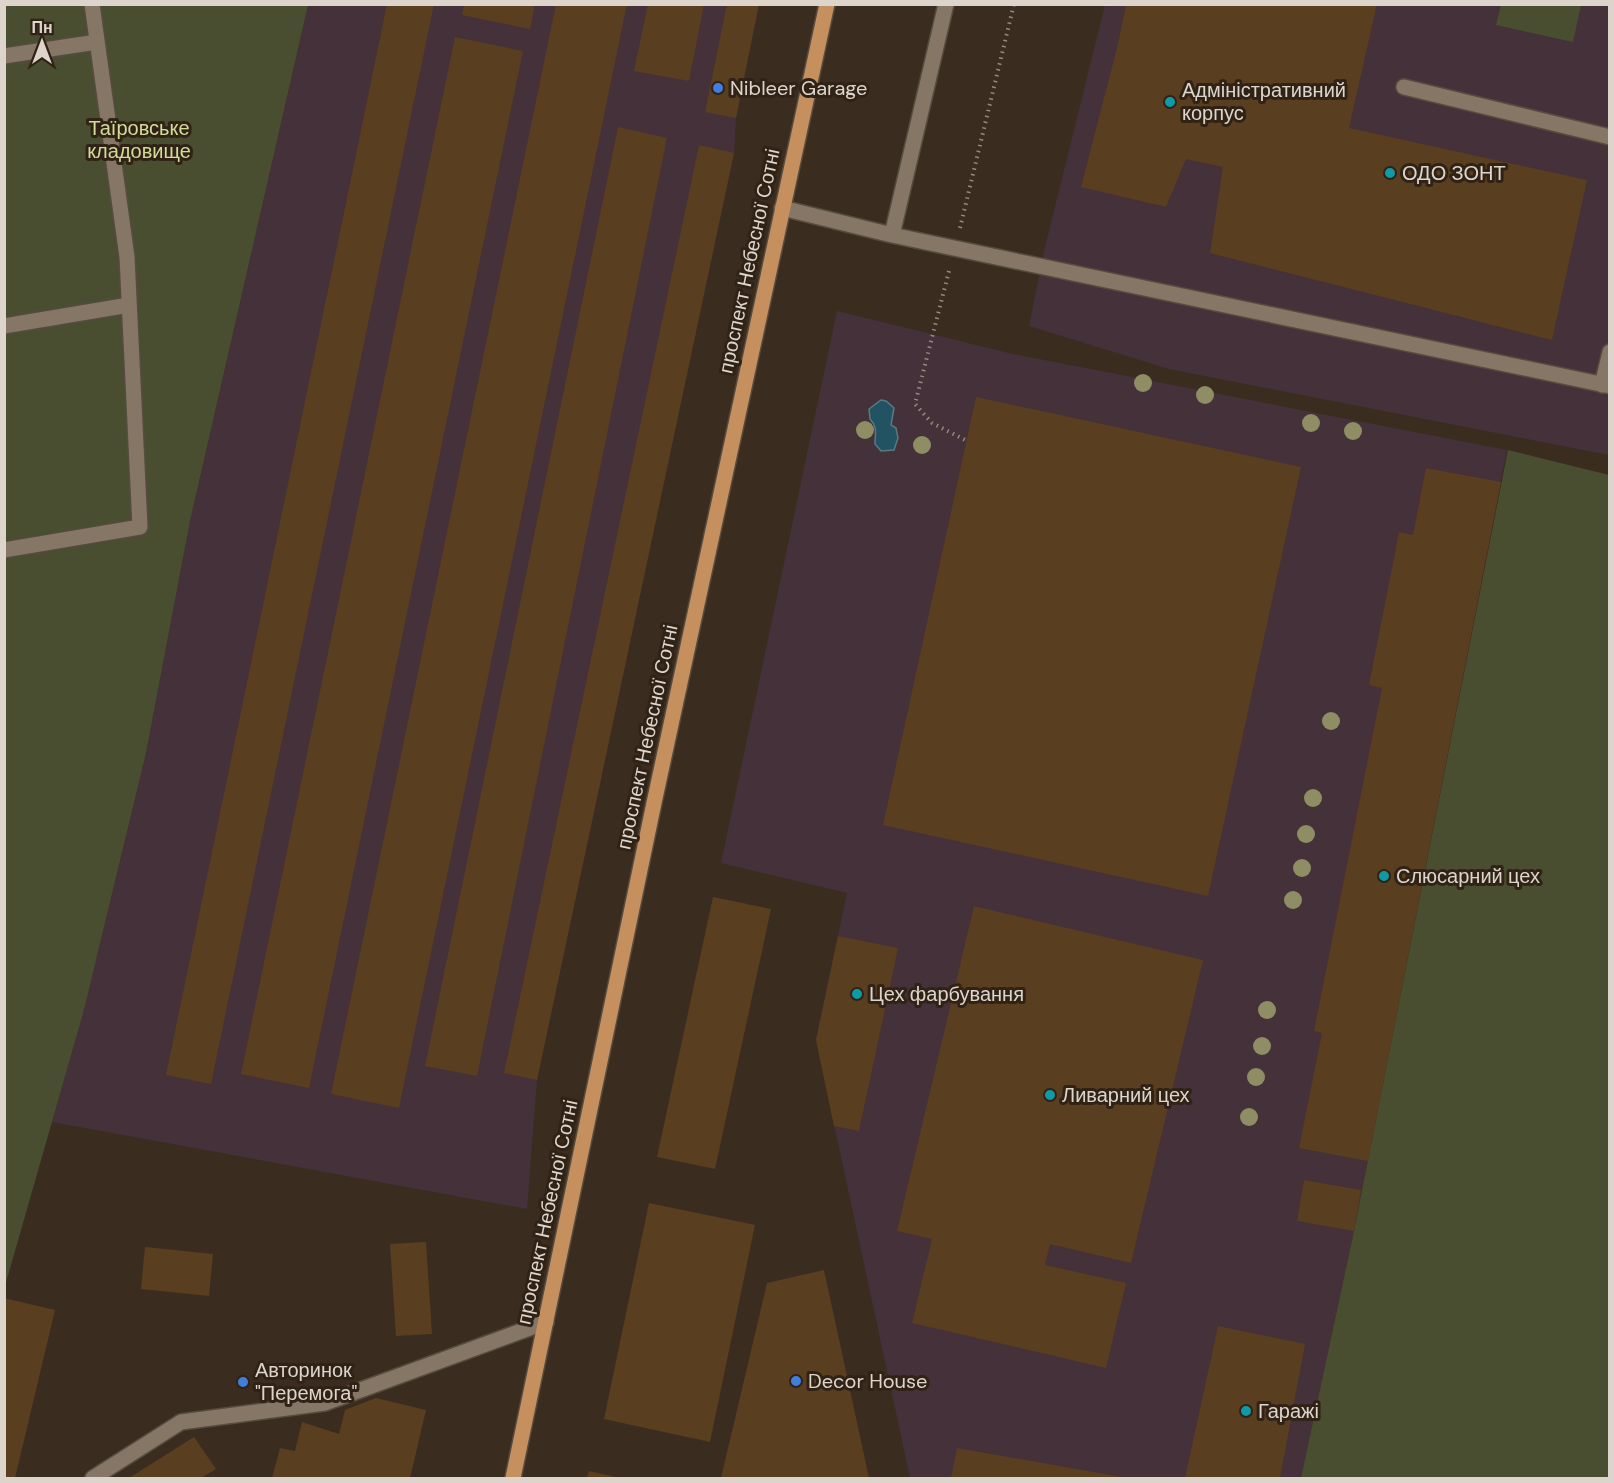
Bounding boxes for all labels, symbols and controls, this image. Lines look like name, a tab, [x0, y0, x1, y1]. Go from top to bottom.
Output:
north arrow	[12, 12, 72, 72]
text: Пн	[31, 17, 53, 38]
place label: Nibleer Garage	[730, 75, 867, 101]
place label: Адміністративний корпус	[1182, 77, 1346, 126]
marker: Nibleer Garage	[711, 81, 725, 95]
marker: Адміністративний корпус	[1163, 95, 1177, 109]
park label: Таїровське кладовище	[87, 115, 191, 164]
street label: проспект Небесної Сотні	[712, 146, 786, 376]
place label: ОДО ЗОНТ	[1402, 160, 1506, 186]
marker: ОДО ЗОНТ	[1383, 166, 1397, 180]
street label: проспект Небесної Сотні	[610, 622, 684, 852]
place label: Слюсарний цех	[1396, 863, 1540, 889]
marker: Слюсарний цех	[1377, 869, 1391, 883]
place label: Цех фарбування	[869, 981, 1024, 1007]
marker: Цех фарбування	[850, 987, 864, 1001]
place label: Ливарний цех	[1062, 1082, 1190, 1108]
marker: Ливарний цех	[1043, 1088, 1057, 1102]
street label: проспект Небесної Сотні	[510, 1097, 584, 1327]
place label: Авторинок "Перемога"	[255, 1357, 357, 1406]
place label: Decor House	[808, 1368, 927, 1394]
marker: Decor House	[789, 1374, 803, 1388]
marker: Авторинок "Перемога"	[236, 1375, 250, 1389]
place label: Гаражі	[1258, 1398, 1319, 1424]
marker: Гаражі	[1239, 1404, 1253, 1418]

